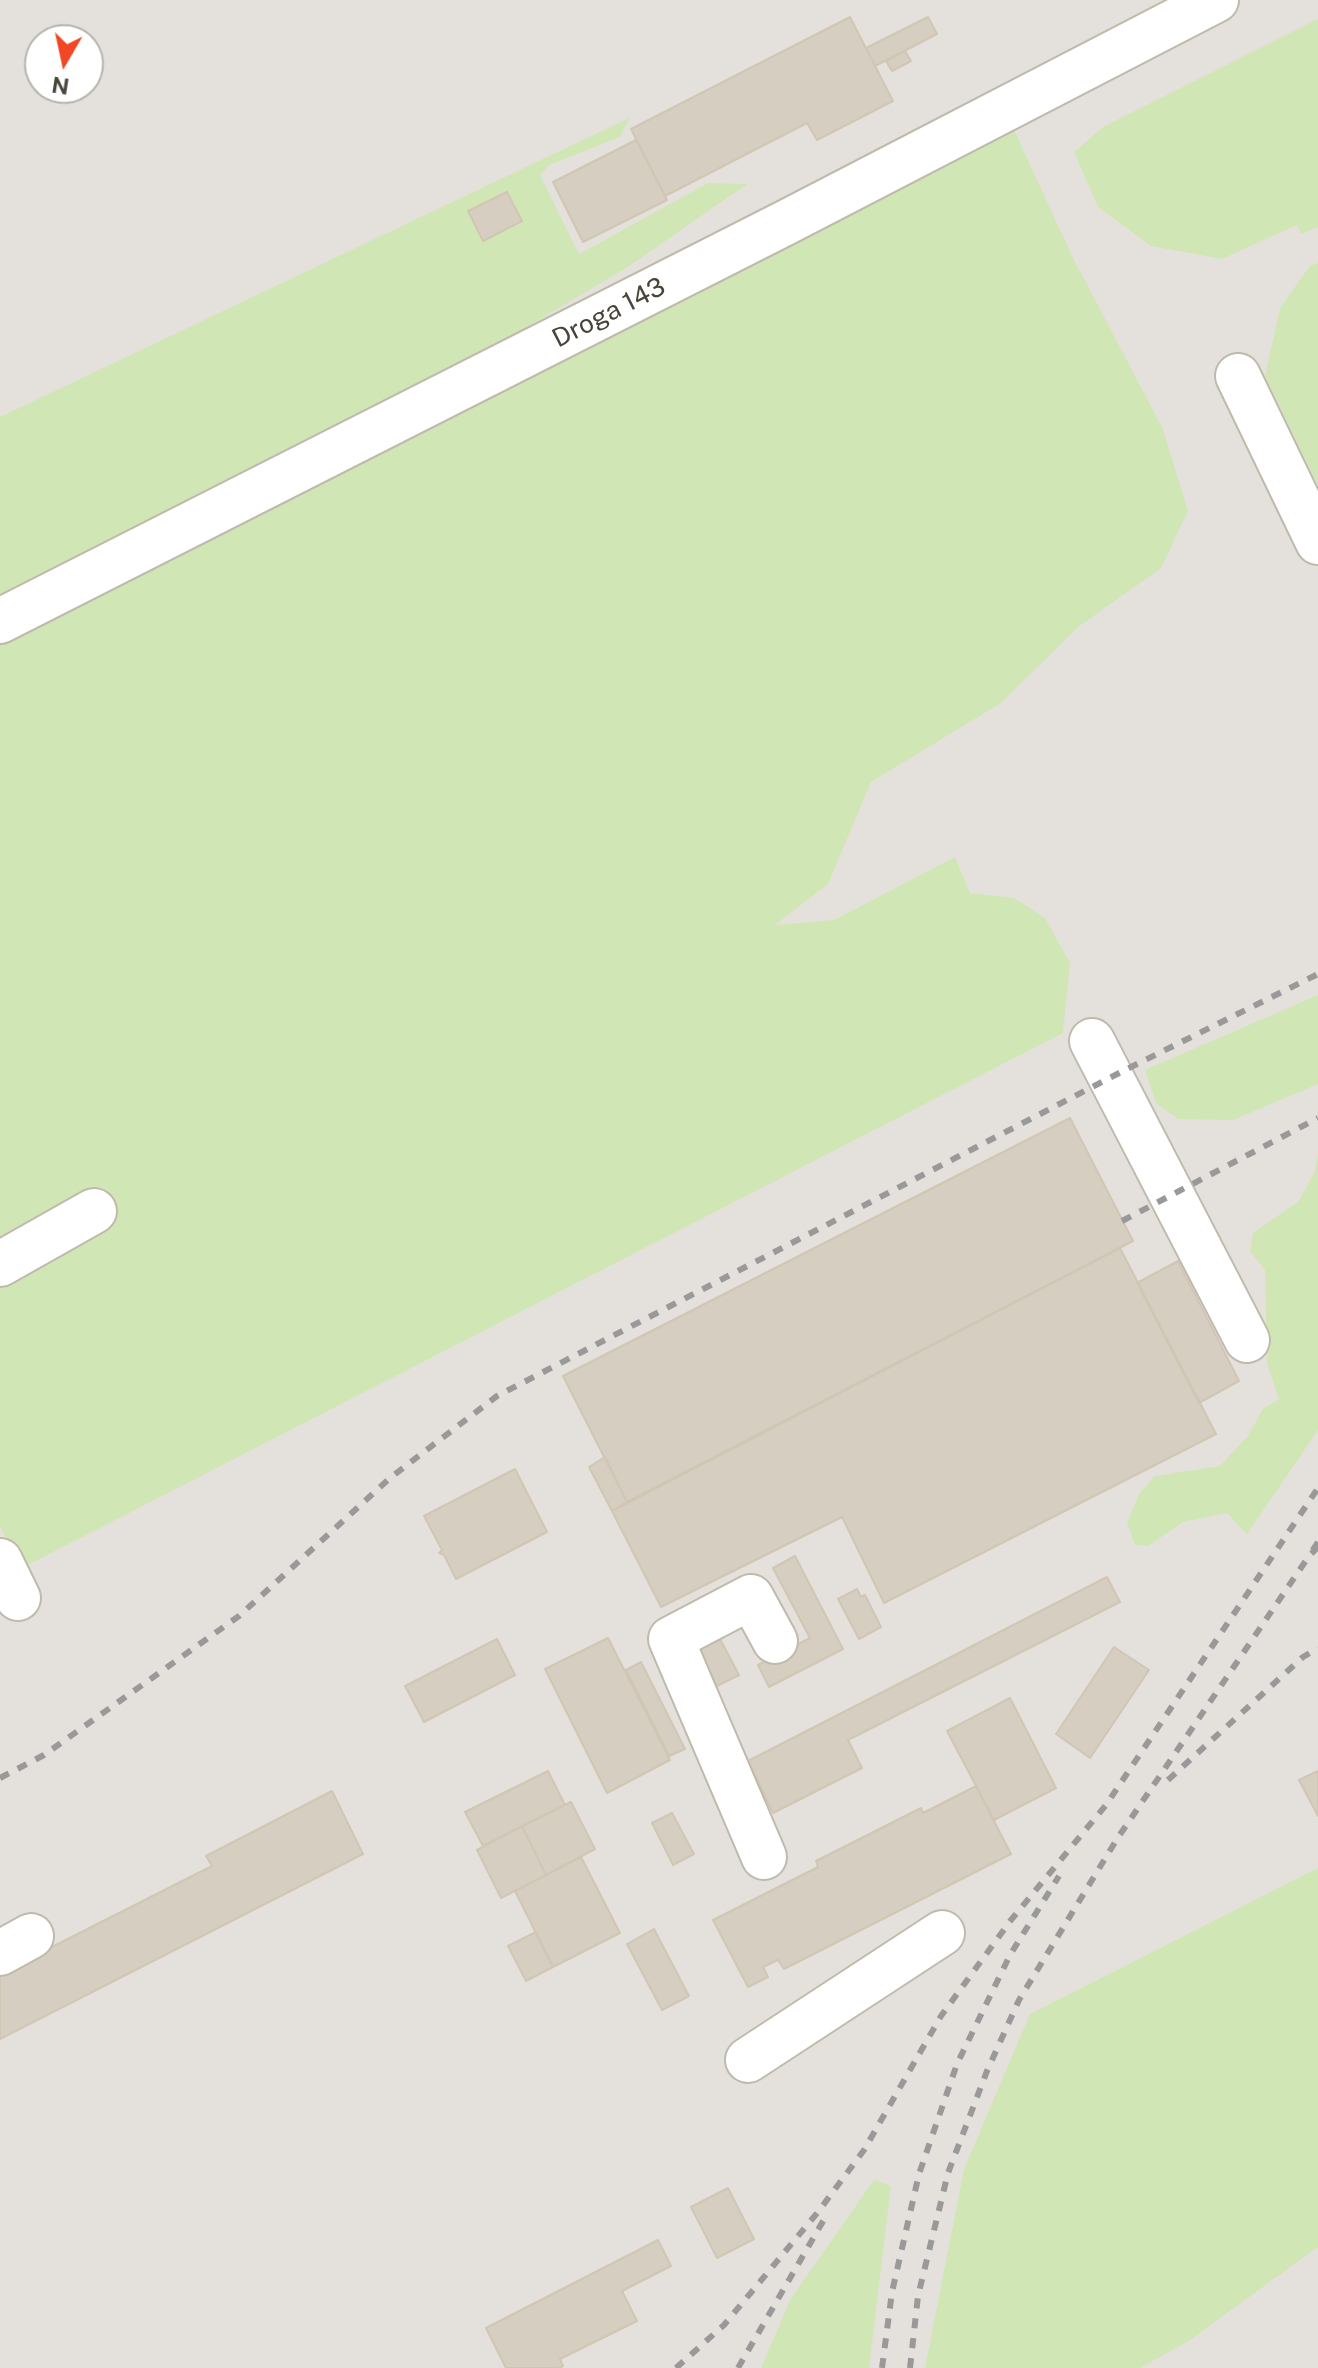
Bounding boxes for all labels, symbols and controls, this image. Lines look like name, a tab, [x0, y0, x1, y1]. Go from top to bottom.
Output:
north arrow	[24, 24, 104, 104]
text: N	[50, 72, 71, 100]
street label: Droga 143	[547, 271, 671, 355]

